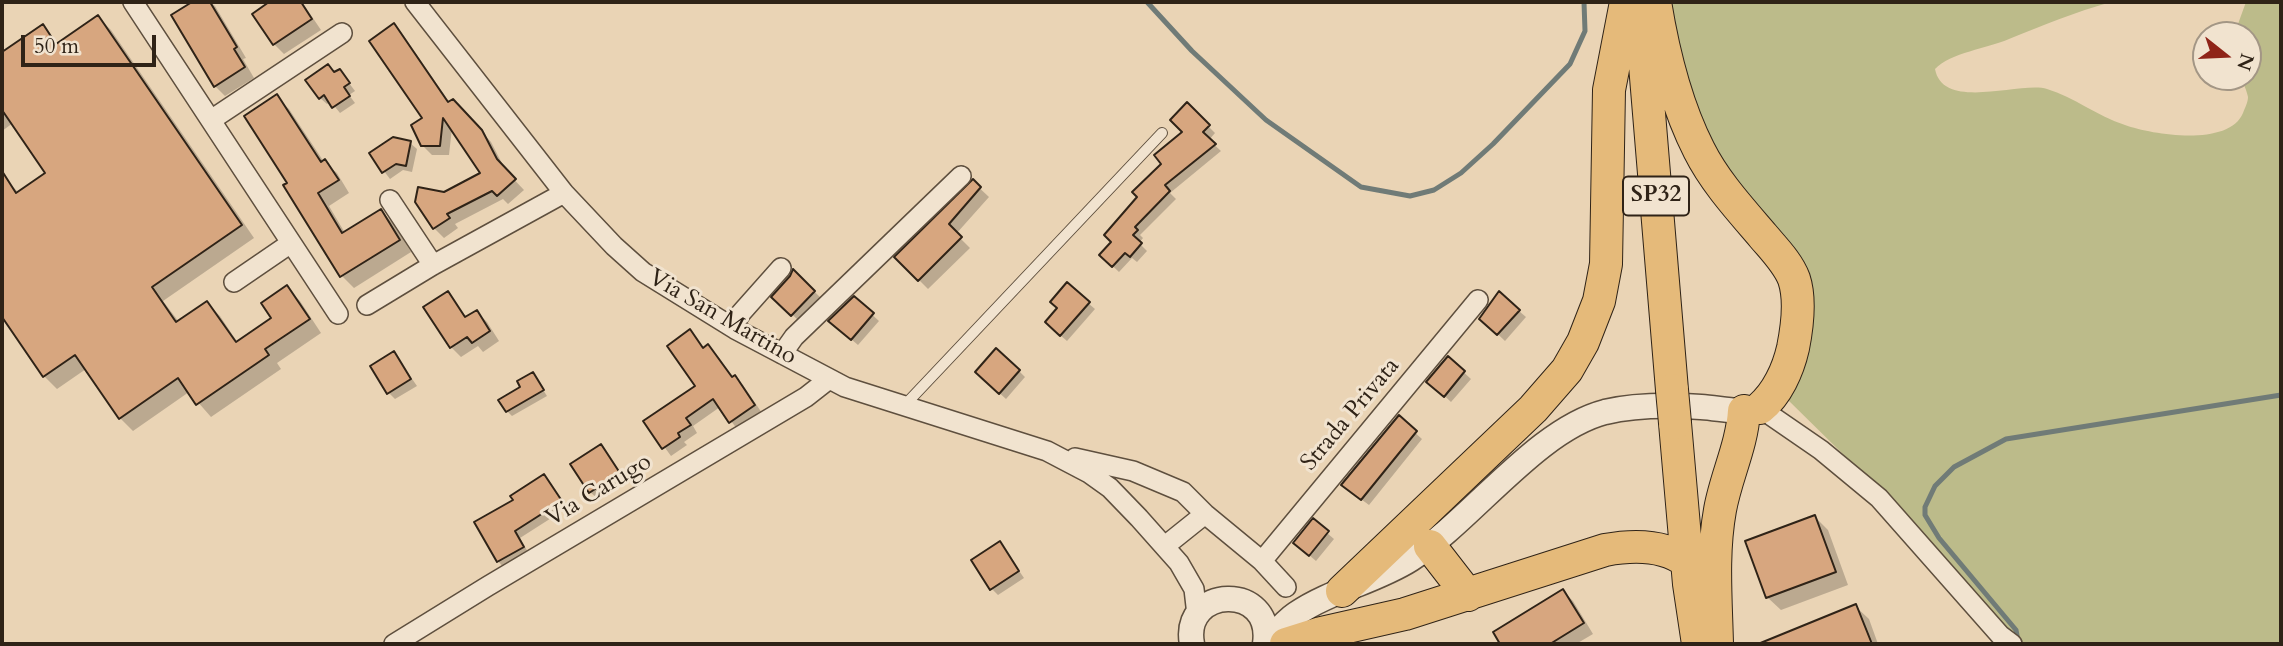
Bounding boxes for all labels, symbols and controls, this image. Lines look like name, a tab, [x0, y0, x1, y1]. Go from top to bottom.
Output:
scale bar	[24, 21, 159, 65]
north arrow	[2192, 21, 2262, 91]
text: 50 m	[34, 32, 79, 61]
text: N	[2230, 50, 2260, 74]
road number: SP32	[1623, 176, 1689, 216]
street label: Via San Martino	[643, 264, 801, 372]
street label: Strada Privata	[1295, 353, 1407, 477]
street label: Via Carugo	[541, 448, 657, 534]

